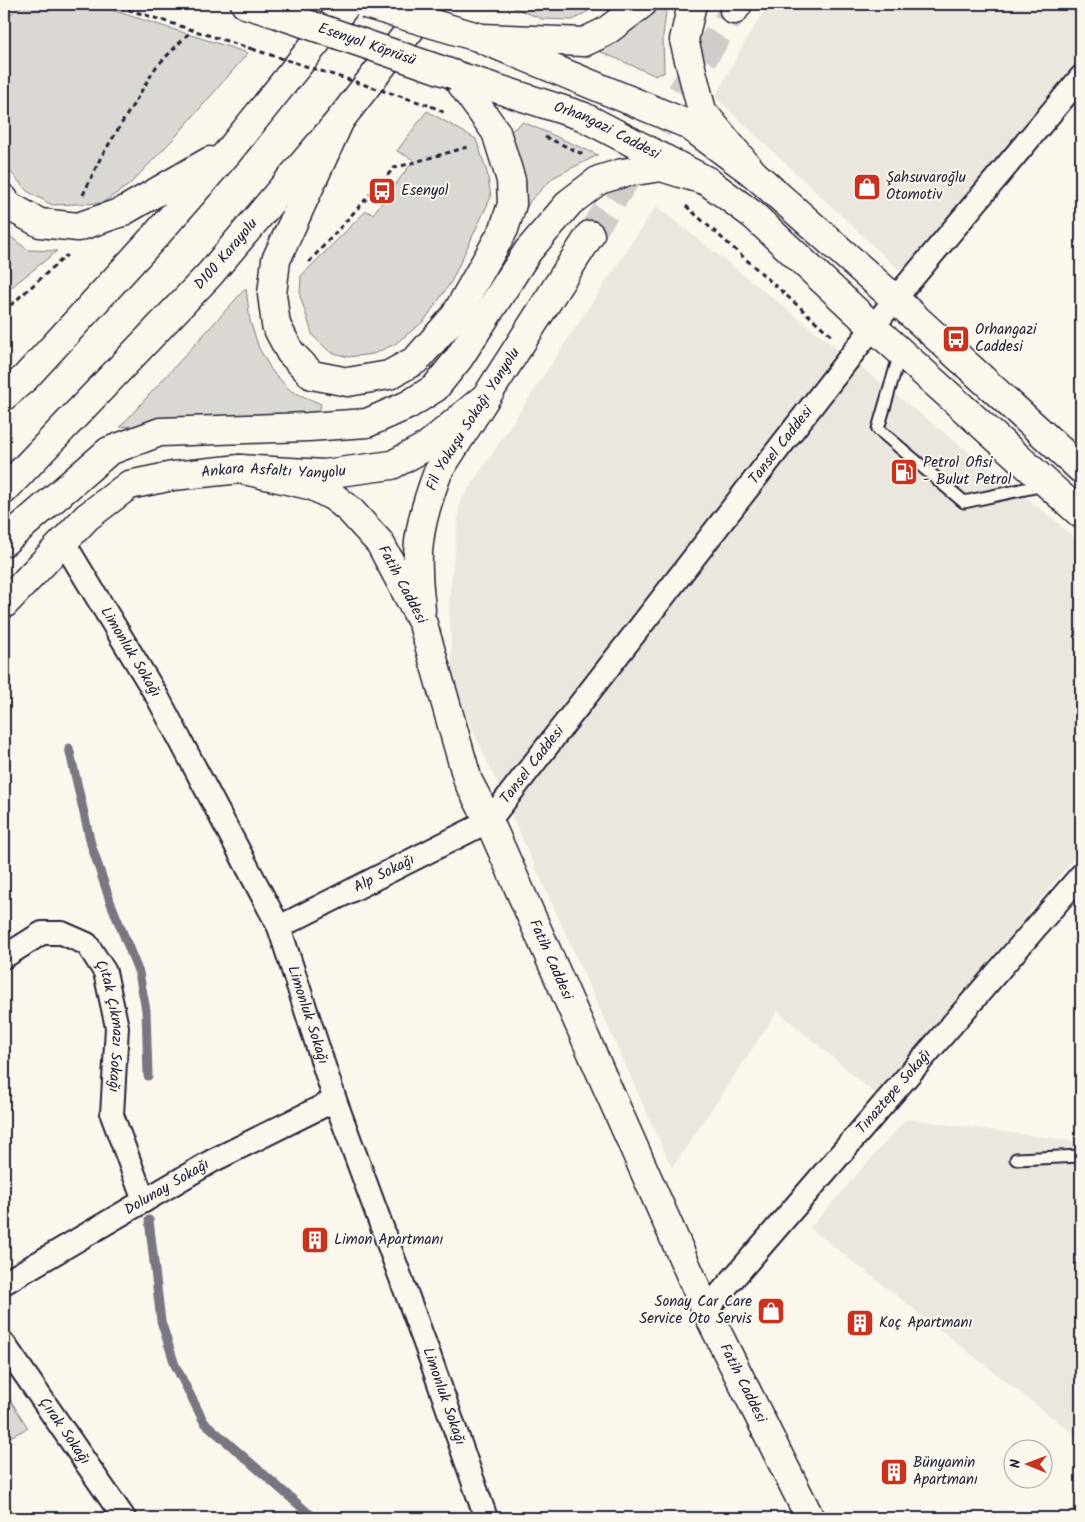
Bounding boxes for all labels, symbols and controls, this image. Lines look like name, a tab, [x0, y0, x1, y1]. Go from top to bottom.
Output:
street label: Esenyol Köprüsü	[315, 17, 419, 73]
street label: Orhangazi Caddesi	[551, 96, 665, 167]
place label: Şahsuvaroğlu Otomotiv	[886, 166, 966, 207]
shop icon: Şahsuvaroğlu Otomotiv	[852, 172, 882, 202]
bus stop icon: Esenyol	[367, 176, 397, 206]
place label: Esenyol	[401, 179, 449, 203]
street label: D100 Karayolu	[189, 213, 264, 296]
place label: Orhangazi Caddesi	[975, 318, 1038, 359]
bus stop icon: Orhangazi Caddesi	[941, 324, 971, 354]
street label: Fil Yokuşu Sokağı Yanyolu	[420, 343, 527, 494]
street label: Tansel Caddesi	[743, 400, 820, 490]
place label: Petrol Ofisi - Bulut Petrol	[923, 451, 1012, 492]
street label: Ankara Asfaltı Yanyolu	[200, 457, 348, 486]
fuel station icon: Petrol Ofisi - Bulut Petrol	[889, 457, 919, 487]
street label: Fatih Caddesi	[371, 541, 434, 630]
street label: Limonluk Sokağı	[94, 602, 167, 702]
street label: Tansel Caddesi	[494, 720, 572, 809]
street label: Alp Sokağı	[350, 848, 419, 899]
street label: Fatih Caddesi	[522, 916, 580, 1005]
street label: Çıtak Çıkmazı Sokağı	[88, 955, 129, 1093]
street label: Limonluk Sokağı	[280, 963, 335, 1067]
street label: Tınaztepe Sokağı	[850, 1044, 938, 1140]
street label: Dolunay Sokağı	[120, 1153, 214, 1222]
building icon: Limon Apartmanı	[300, 1225, 330, 1255]
place label: Limon Apartmanı	[334, 1228, 444, 1252]
place label: Sonay Car Care Service Oto Servis	[639, 1290, 753, 1331]
shop icon: Sonay Car Care Service Oto Servis	[756, 1296, 786, 1326]
building icon: Koç Apartmanı	[845, 1308, 875, 1338]
place label: Koç Apartmanı	[879, 1311, 972, 1335]
street label: Fatih Caddesi	[713, 1339, 773, 1428]
street label: Limonluk Sokağı	[415, 1344, 472, 1449]
street label: Çırak Sokağı	[32, 1392, 96, 1470]
north arrow	[1002, 1440, 1052, 1490]
place label: Bünyamin Apartmanı	[913, 1451, 978, 1492]
building icon: Bünyamin Apartmanı	[879, 1457, 909, 1487]
text: N	[1005, 1459, 1027, 1468]

